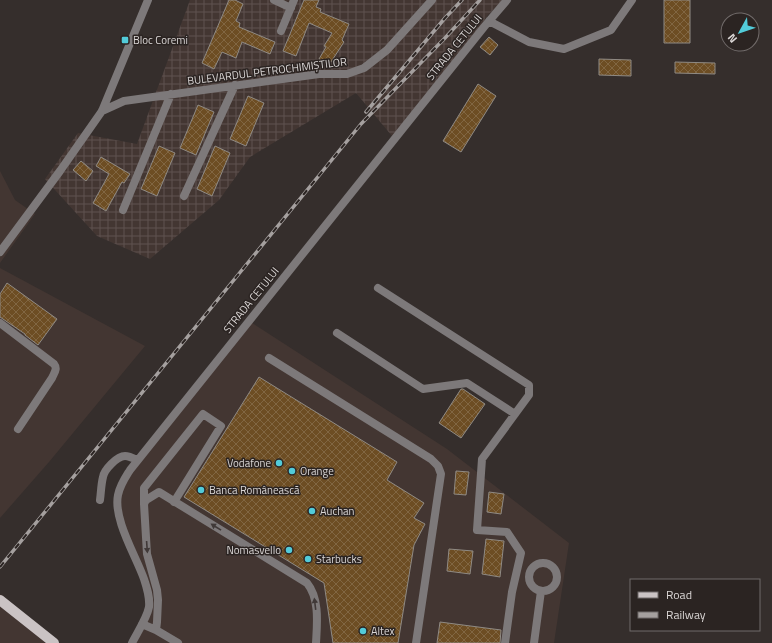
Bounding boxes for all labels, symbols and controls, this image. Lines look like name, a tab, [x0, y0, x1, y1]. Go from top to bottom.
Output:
street label: STRADA CETULUI	[422, 11, 486, 83]
north arrow	[720, 12, 760, 52]
text: N	[724, 30, 741, 46]
place label: Bloc Coremi	[133, 32, 188, 48]
marker: Bloc Coremi	[120, 35, 130, 45]
street label: BULEVARDUL PETROCHIMIȘTILOR	[186, 53, 348, 89]
street label: STRADA CETULUI	[219, 264, 283, 336]
place label: Vodafone	[227, 455, 271, 471]
marker: Vodafone	[274, 458, 284, 468]
place label: Orange	[300, 463, 334, 479]
marker: Orange	[287, 466, 297, 476]
place label: Banca Românească	[209, 482, 300, 498]
marker: Banca Românească	[196, 485, 206, 495]
place label: Auchan	[320, 503, 355, 519]
marker: Auchan	[307, 506, 317, 516]
one-way arrow	[210, 524, 222, 531]
one-way arrow	[143, 541, 150, 553]
place label: Nomasvello	[226, 542, 281, 558]
marker: Nomasvello	[284, 545, 294, 555]
place label: Starbucks	[316, 551, 362, 567]
marker: Starbucks	[303, 554, 313, 564]
legend	[630, 579, 760, 631]
text: Road	[666, 585, 692, 604]
one-way arrow	[312, 598, 318, 610]
text: Railway	[666, 605, 706, 624]
place label: Altex	[371, 623, 394, 639]
marker: Altex	[358, 626, 368, 636]

